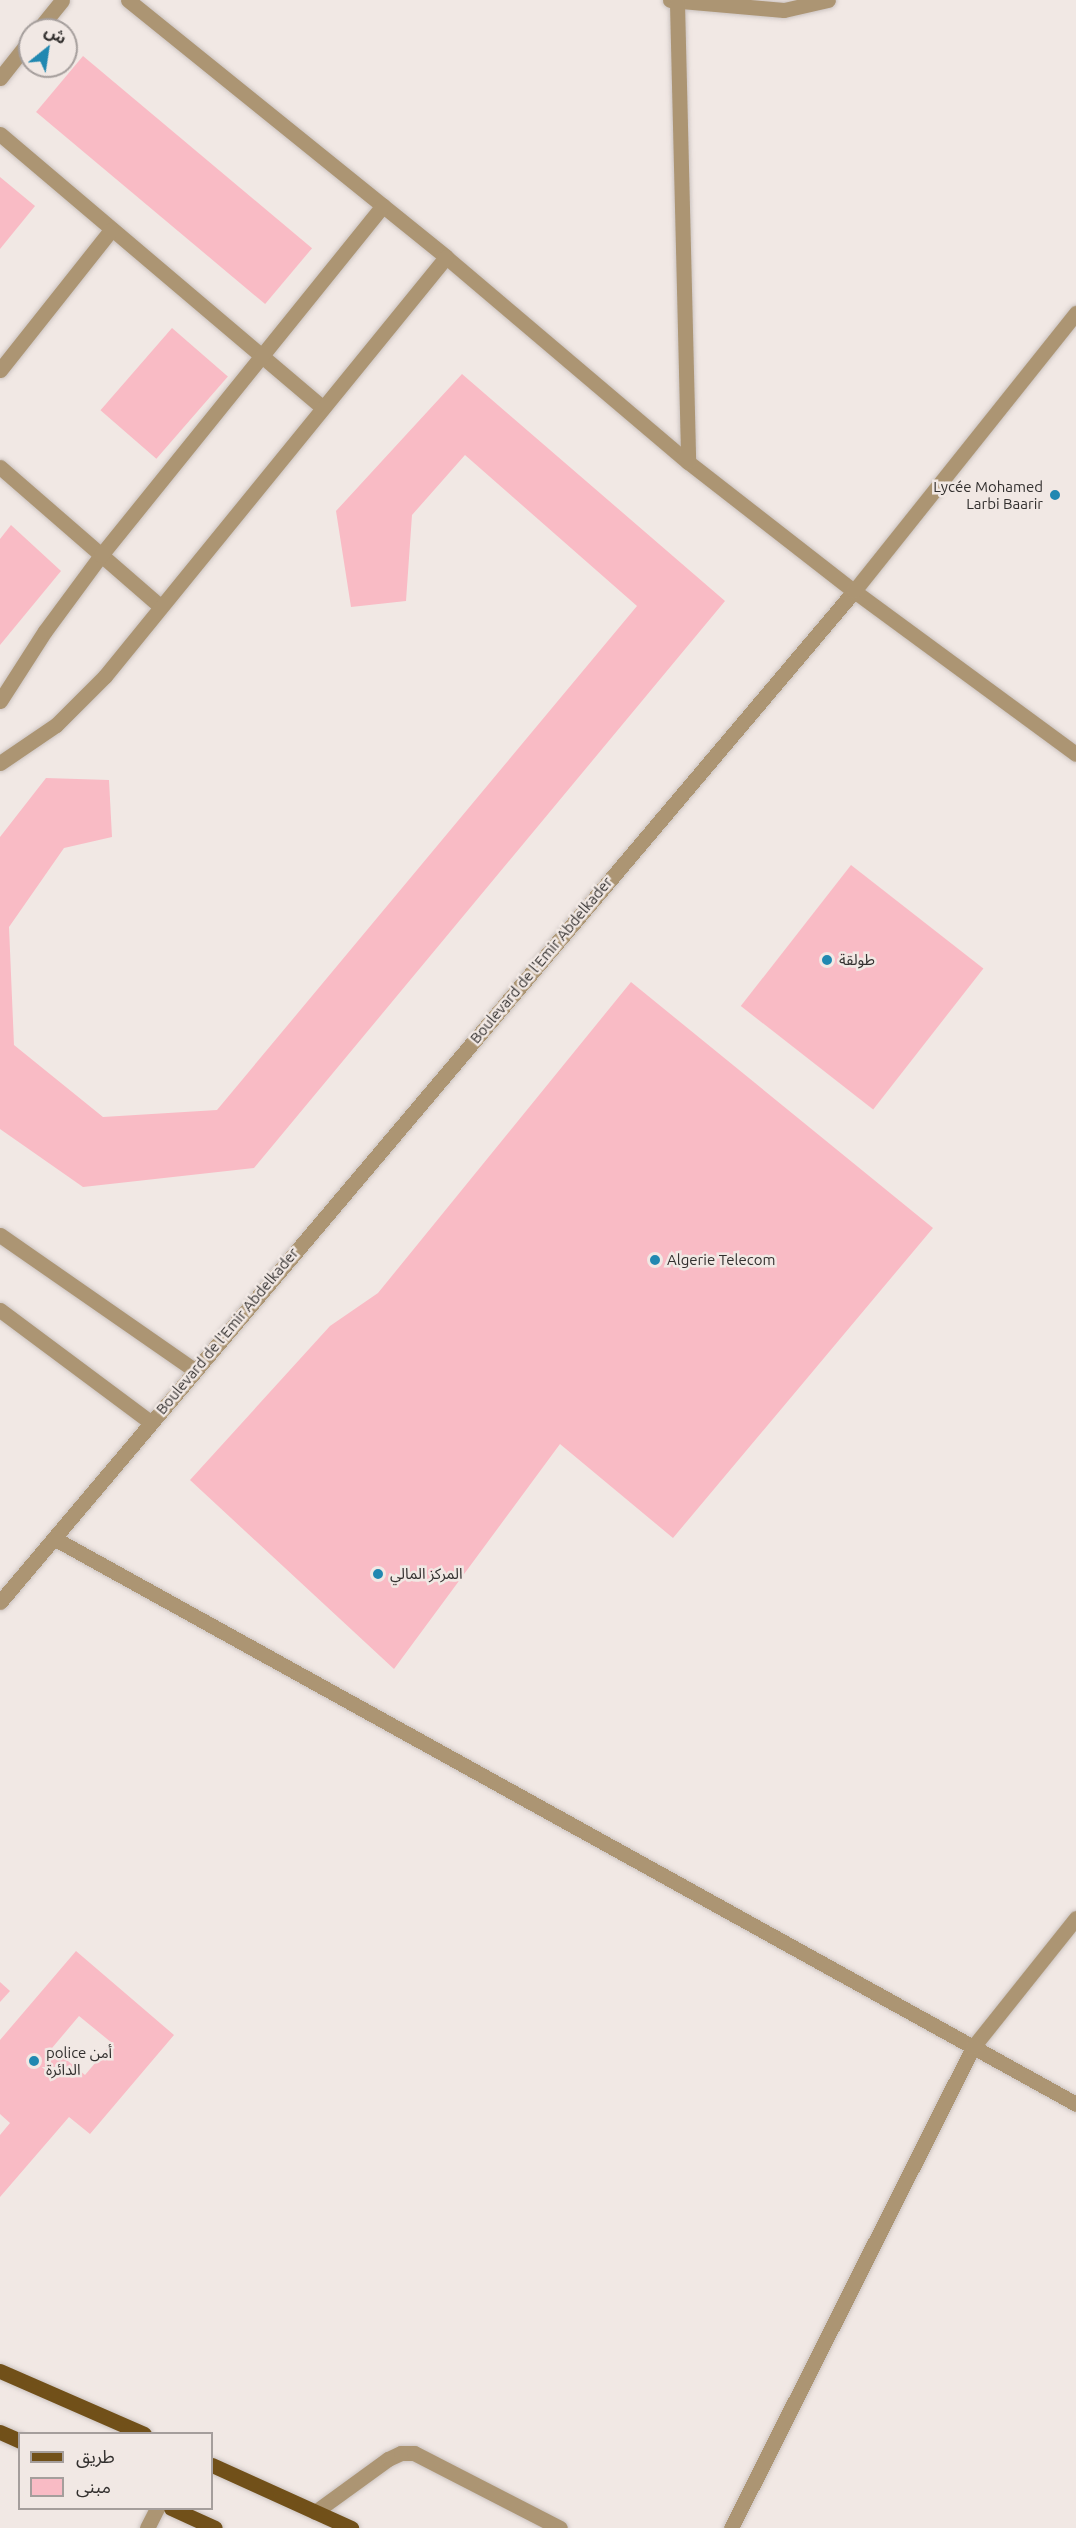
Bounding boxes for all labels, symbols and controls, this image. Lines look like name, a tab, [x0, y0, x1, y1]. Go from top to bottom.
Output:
north arrow	[18, 18, 78, 78]
text: ش	[42, 21, 70, 47]
place label: Lycée Mohamed Larbi Baarir	[933, 477, 1043, 512]
marker: Lycée Mohamed Larbi Baarir	[1048, 488, 1062, 502]
street label: Boulevard de l'Emir Abdelkader	[466, 873, 616, 1047]
place label: طولقة	[839, 951, 875, 969]
marker: طولقة	[820, 953, 834, 967]
street label: Boulevard de l'Emir Abdelkader	[152, 1244, 302, 1418]
place label: Algerie Telecom	[667, 1251, 775, 1269]
marker: Algerie Telecom	[648, 1253, 662, 1267]
place label: المركز المالي	[390, 1565, 462, 1583]
marker: المركز المالي	[371, 1567, 385, 1581]
place label: police أمن الدائرة	[46, 2043, 112, 2078]
marker: police أمن الدائرة	[27, 2054, 41, 2068]
legend	[18, 2432, 213, 2510]
text: طريق	[76, 2446, 115, 2466]
text: مبنى	[76, 2476, 111, 2496]

